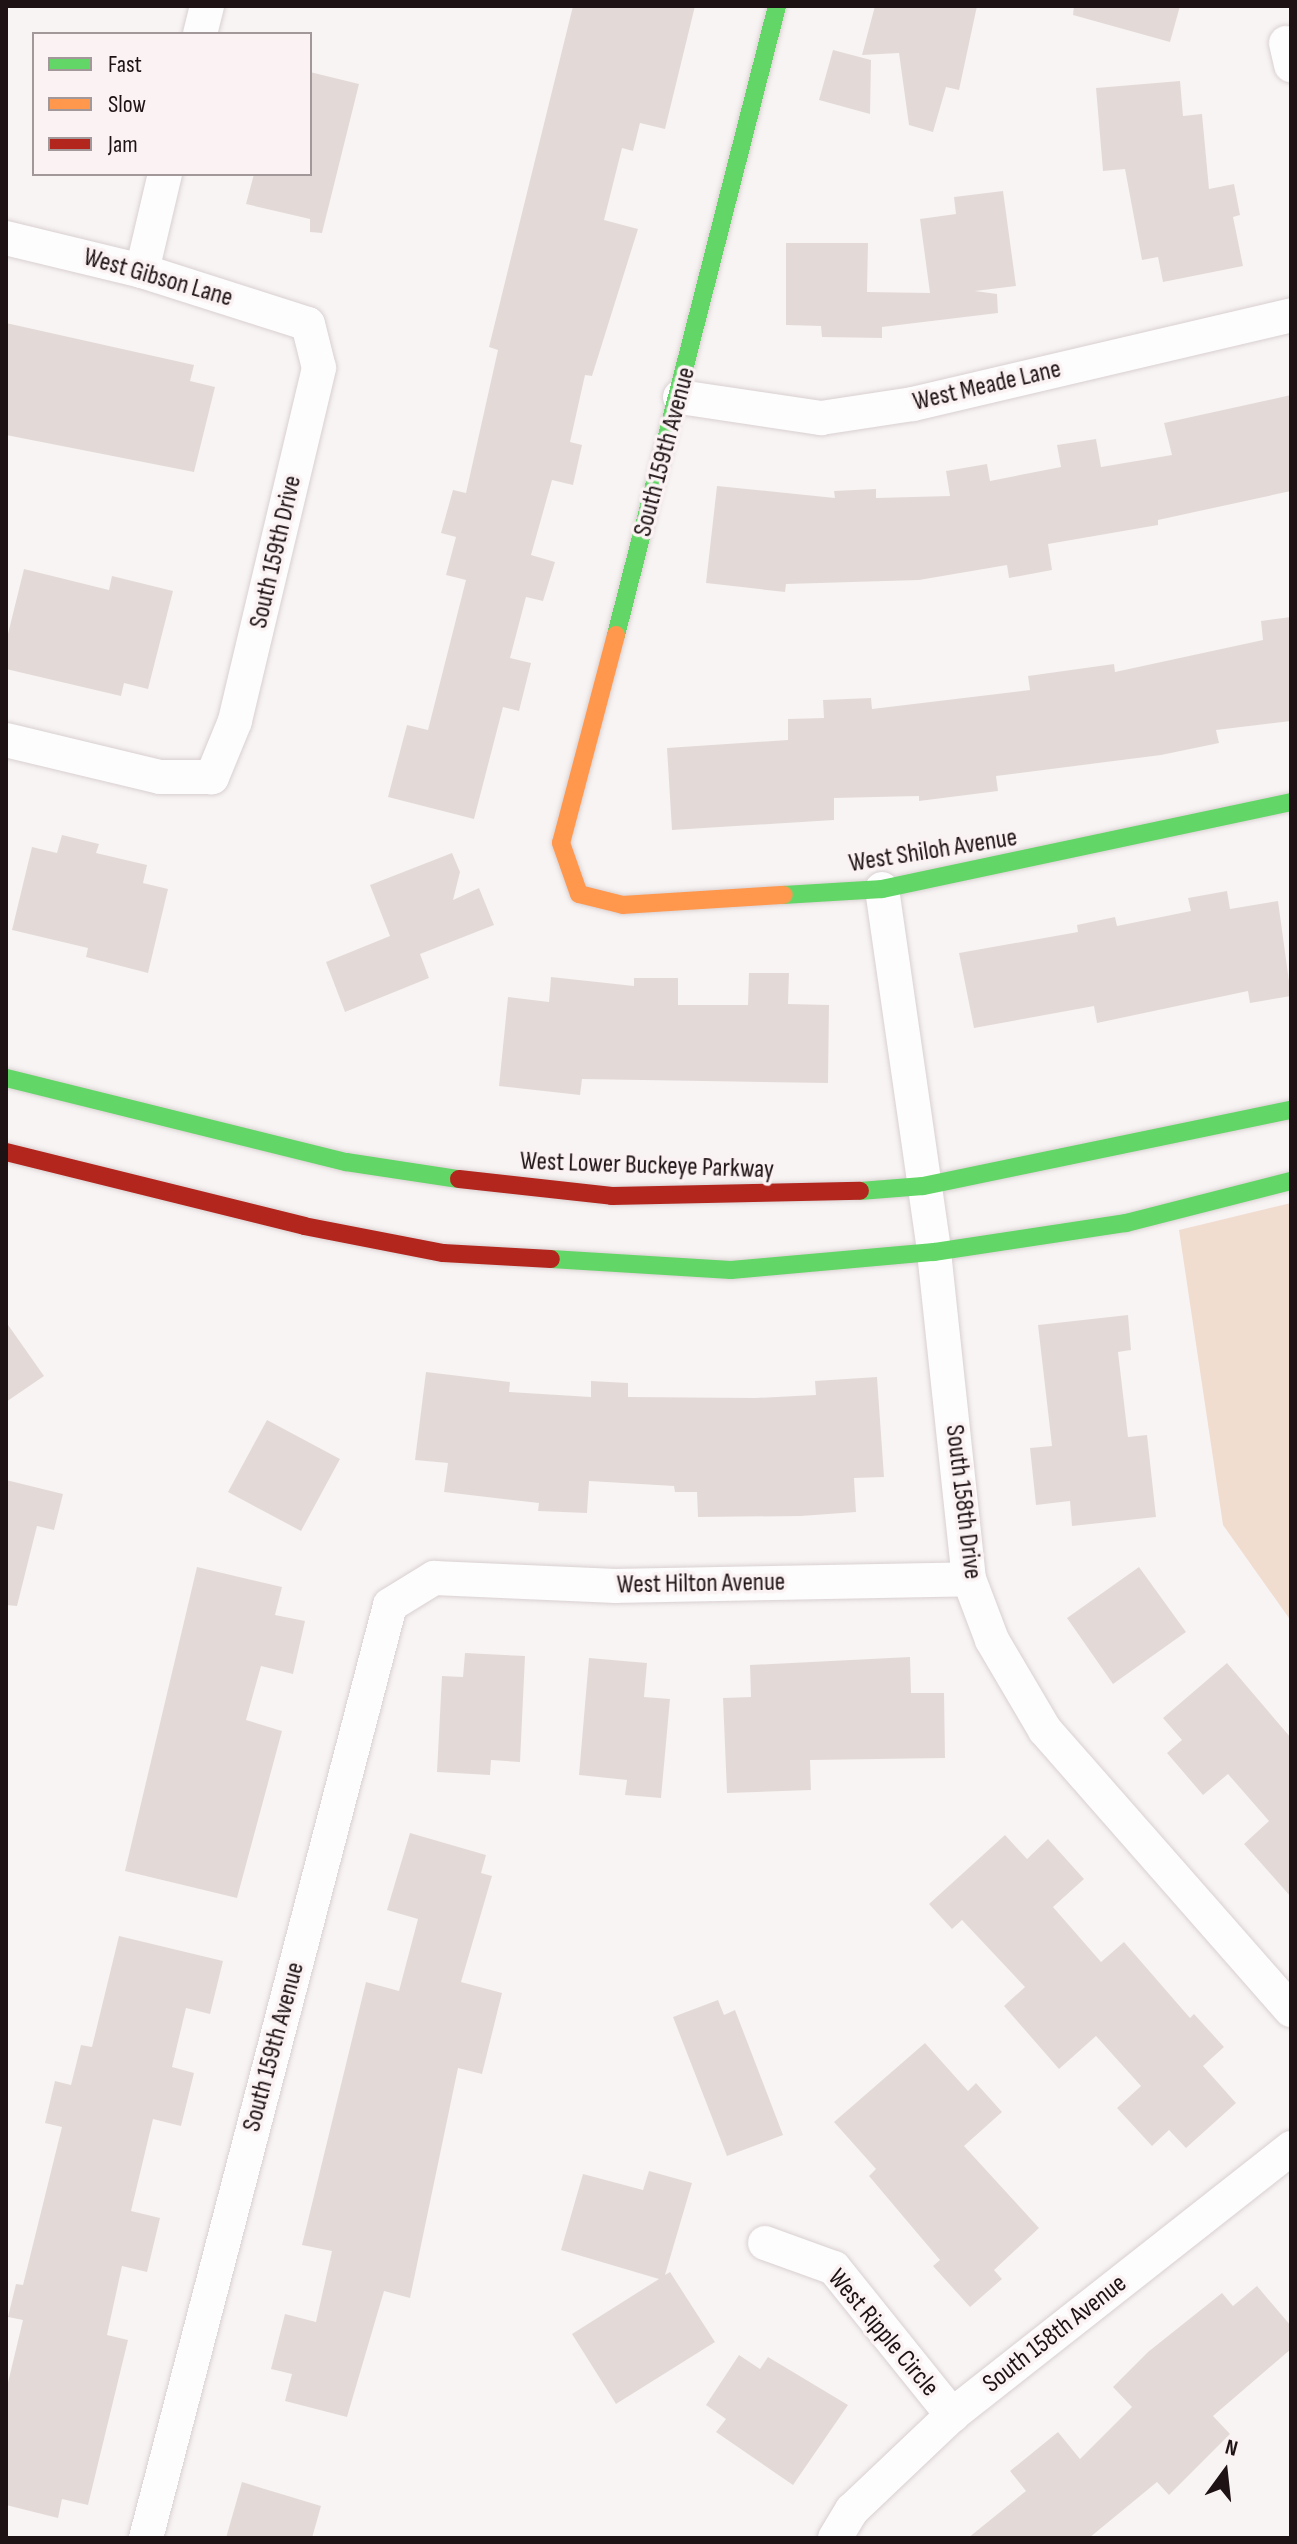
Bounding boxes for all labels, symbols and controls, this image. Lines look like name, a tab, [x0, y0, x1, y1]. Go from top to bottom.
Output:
legend	[32, 32, 312, 176]
text: Fast	[108, 50, 142, 79]
text: Slow	[108, 90, 146, 119]
text: Jam	[108, 130, 138, 159]
street label: West Gibson Lane	[80, 242, 236, 314]
street label: West Meade Lane	[910, 354, 1064, 418]
street label: South 159th Avenue	[627, 364, 703, 540]
street label: South 159th Drive	[243, 473, 309, 631]
street label: West Shiloh Avenue	[847, 822, 1019, 880]
street label: West Lower Buckeye Parkway	[519, 1146, 775, 1186]
street label: South 158th Drive	[938, 1423, 988, 1581]
street label: West Hilton Avenue	[616, 1567, 786, 1601]
street label: South 159th Avenue	[236, 1959, 312, 2135]
street label: West Ripple Circle	[821, 2263, 945, 2403]
street label: South 158th Avenue	[977, 2268, 1133, 2400]
north arrow	[1185, 2432, 1265, 2512]
text: N	[1222, 2434, 1241, 2463]

